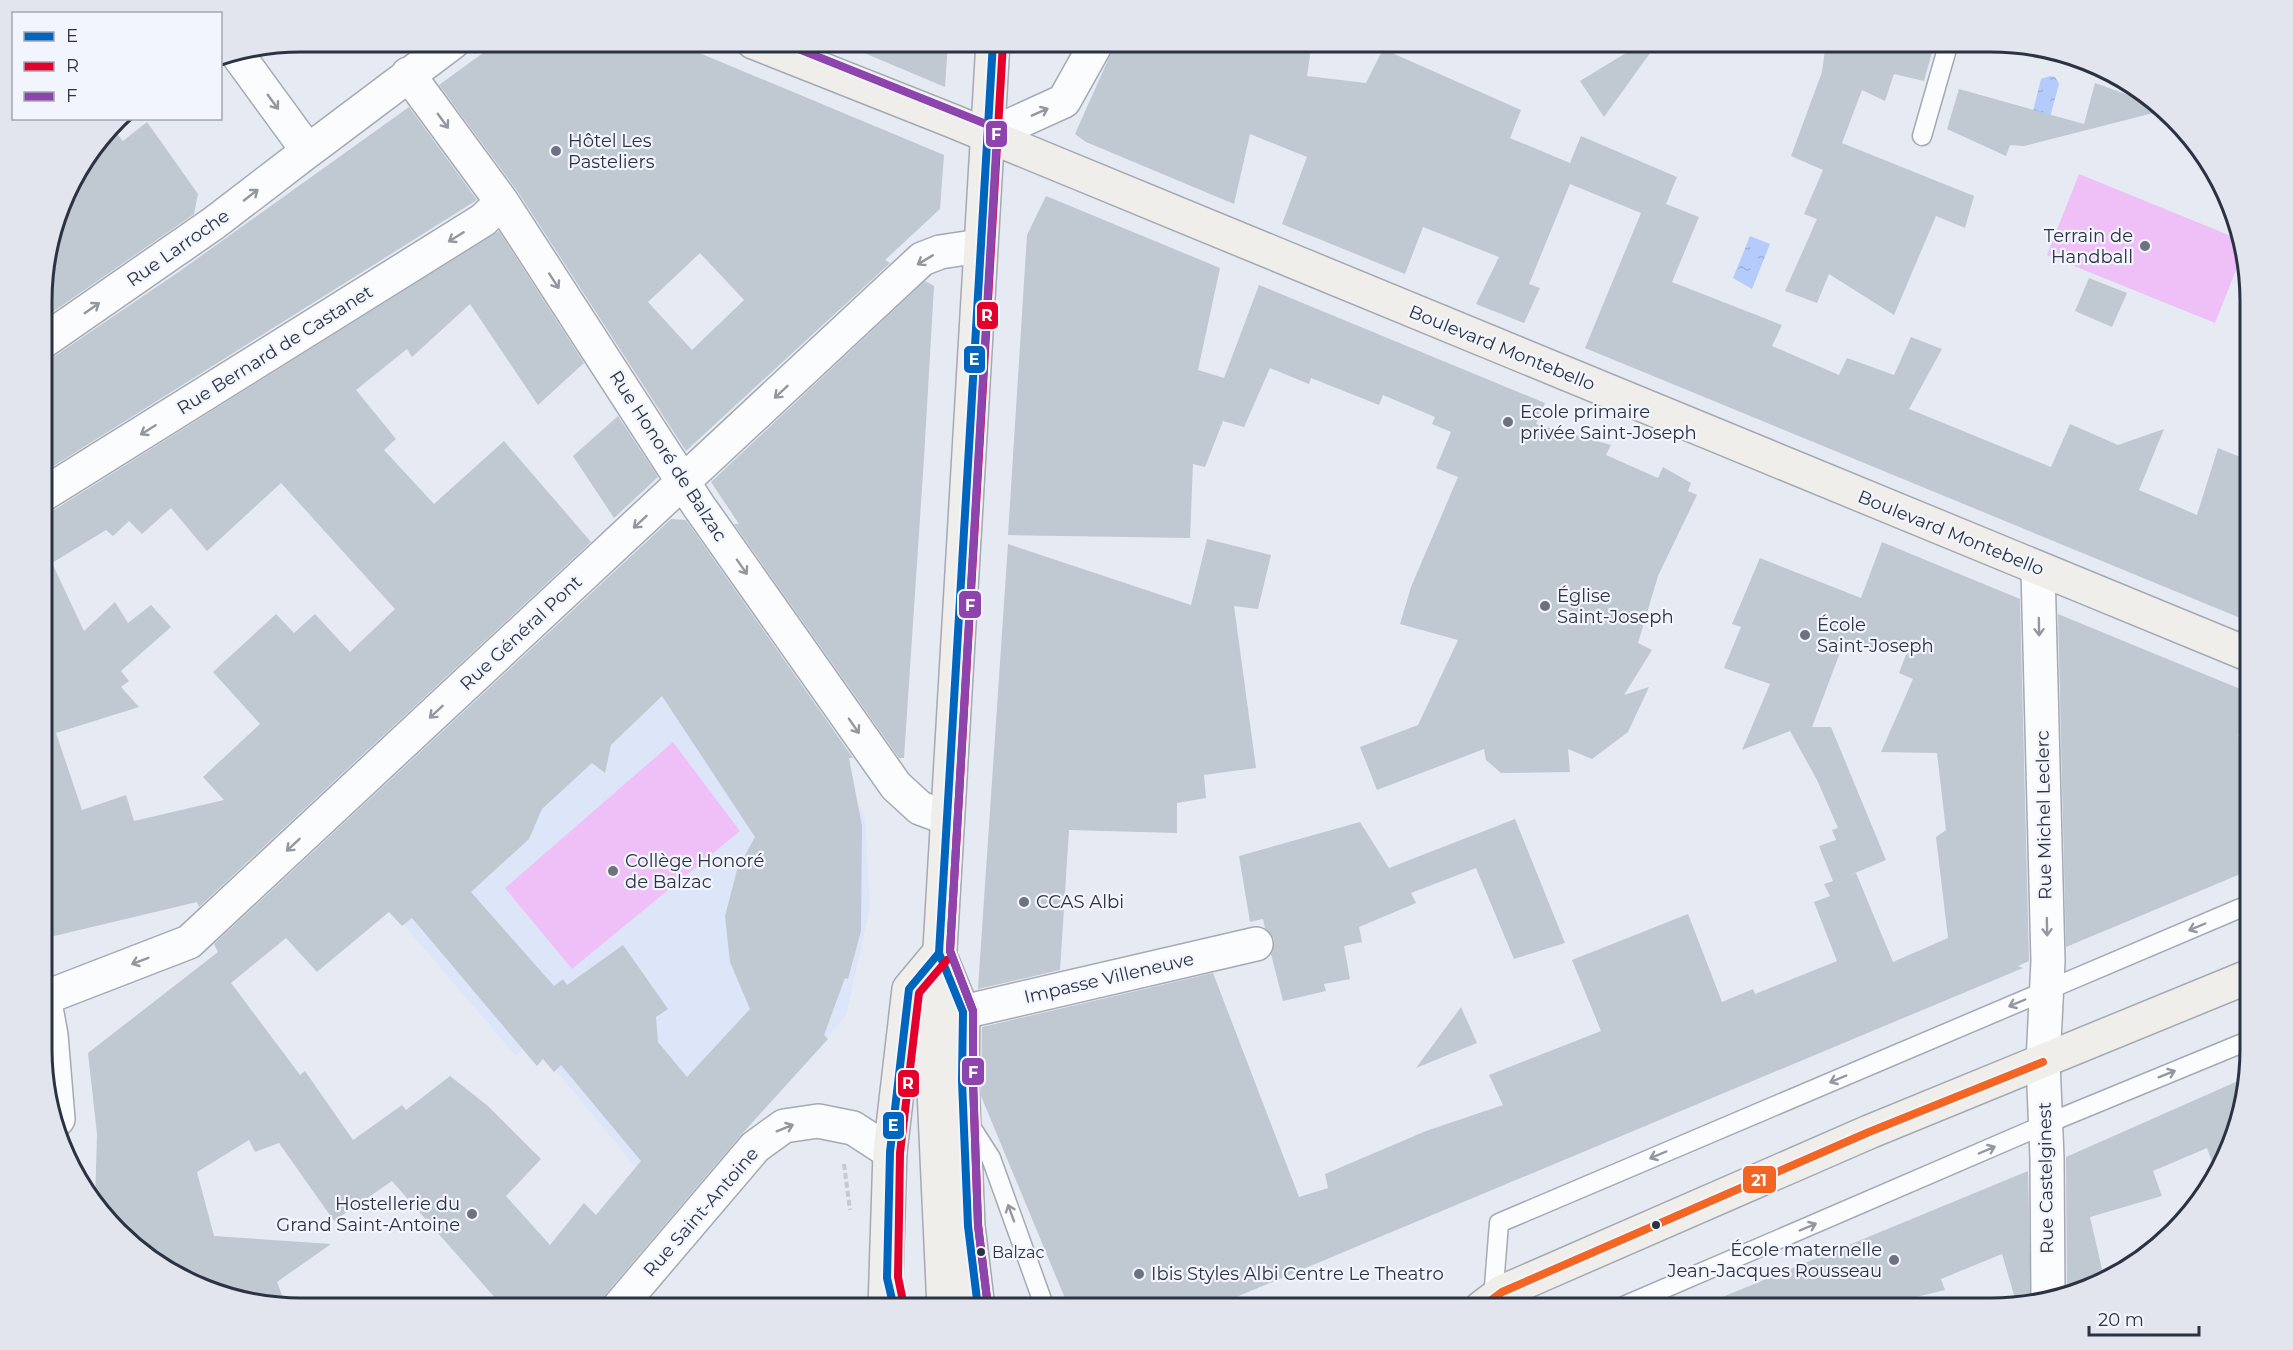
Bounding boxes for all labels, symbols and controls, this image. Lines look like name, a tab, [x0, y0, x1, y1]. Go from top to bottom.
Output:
legend	[12, 12, 222, 120]
text: E	[66, 25, 78, 47]
text: R	[66, 55, 79, 77]
text: F	[66, 85, 77, 107]
one-way arrow	[267, 93, 279, 109]
one-way arrow	[1031, 105, 1049, 117]
one-way arrow	[437, 112, 449, 128]
line badge: F	[985, 120, 1008, 148]
text: F	[991, 125, 1001, 144]
place label: Hôtel Les Pasteliers	[568, 130, 655, 173]
marker: Hôtel Les Pasteliers	[549, 144, 563, 158]
one-way arrow	[243, 188, 259, 201]
street label: Rue Larroche	[122, 204, 234, 292]
place label: Terrain de Handball	[2044, 225, 2133, 268]
one-way arrow	[448, 231, 465, 243]
marker: Terrain de Handball	[2138, 239, 2152, 253]
one-way arrow	[916, 254, 933, 266]
one-way arrow	[547, 273, 560, 290]
street label: Rue Bernard de Castanet	[173, 281, 377, 419]
line badge: R	[976, 301, 999, 330]
street label: Boulevard Montebello	[1406, 301, 1598, 395]
one-way arrow	[84, 302, 100, 314]
text: R	[981, 306, 993, 325]
line badge: E	[963, 345, 986, 374]
text: E	[969, 350, 979, 369]
street label: Rue Honoré de Balzac	[604, 366, 732, 546]
one-way arrow	[774, 384, 789, 399]
place label: Ecole primaire privée Saint-Joseph	[1520, 401, 1697, 444]
marker: Ecole primaire privée Saint-Joseph	[1501, 415, 1515, 429]
one-way arrow	[140, 424, 157, 436]
street label: Boulevard Montebello	[1855, 486, 2047, 580]
one-way arrow	[633, 515, 648, 529]
one-way arrow	[736, 558, 748, 575]
street label: Rue Général Pont	[455, 571, 587, 695]
place label: Église Saint-Joseph	[1557, 585, 1674, 628]
line badge: F	[958, 590, 982, 619]
text: F	[965, 596, 975, 615]
marker: Église Saint-Joseph	[1538, 599, 1552, 613]
place label: École Saint-Joseph	[1817, 614, 1934, 657]
one-way arrow	[2034, 617, 2045, 637]
marker: École Saint-Joseph	[1798, 628, 1812, 642]
one-way arrow	[429, 705, 444, 719]
one-way arrow	[848, 718, 860, 734]
street label: Rue Michel Leclerc	[2032, 730, 2056, 900]
one-way arrow	[286, 838, 301, 852]
place label: Collège Honoré de Balzac	[625, 850, 764, 893]
marker: Collège Honoré de Balzac	[606, 864, 620, 878]
place label: CCAS Albi	[1036, 891, 1124, 913]
marker: CCAS Albi	[1017, 895, 1031, 909]
one-way arrow	[2041, 917, 2052, 937]
one-way arrow	[2188, 922, 2206, 933]
street label: Impasse Villeneuve	[1022, 948, 1196, 1008]
one-way arrow	[131, 956, 150, 967]
one-way arrow	[2009, 998, 2027, 1009]
line badge: F	[961, 1057, 985, 1086]
text: F	[968, 1063, 978, 1082]
one-way arrow	[2157, 1068, 2176, 1079]
line badge: R	[897, 1069, 920, 1098]
text: R	[902, 1074, 914, 1093]
one-way arrow	[1829, 1074, 1847, 1085]
street label: Rue Castelginest	[2034, 1102, 2058, 1254]
line badge: E	[882, 1111, 905, 1140]
text: E	[888, 1116, 898, 1135]
one-way arrow	[776, 1122, 794, 1133]
street label: Rue Saint-Antoine	[639, 1143, 763, 1281]
one-way arrow	[1978, 1144, 1996, 1155]
one-way arrow	[1649, 1150, 1668, 1161]
line badge: 21	[1742, 1165, 1777, 1194]
text: 21	[1751, 1171, 1767, 1190]
place label: Hostellerie du Grand Saint-Antoine	[276, 1193, 460, 1236]
one-way arrow	[1005, 1204, 1016, 1223]
marker: Hostellerie du Grand Saint-Antoine	[465, 1207, 479, 1221]
unlabelled marker	[1650, 1219, 1662, 1231]
one-way arrow	[1799, 1220, 1817, 1231]
place label: École maternelle Jean-Jacques Rousseau	[1667, 1239, 1882, 1282]
place label: Balzac	[992, 1243, 1044, 1262]
marker: Balzac	[975, 1246, 987, 1258]
marker: École maternelle Jean-Jacques Rousseau	[1887, 1253, 1901, 1267]
place label: Ibis Styles Albi Centre Le Theatro	[1151, 1263, 1444, 1285]
marker: Ibis Styles Albi Centre Le Theatro	[1132, 1267, 1146, 1281]
scale bar	[2089, 1299, 2198, 1337]
text: 20 m	[2098, 1309, 2144, 1331]

